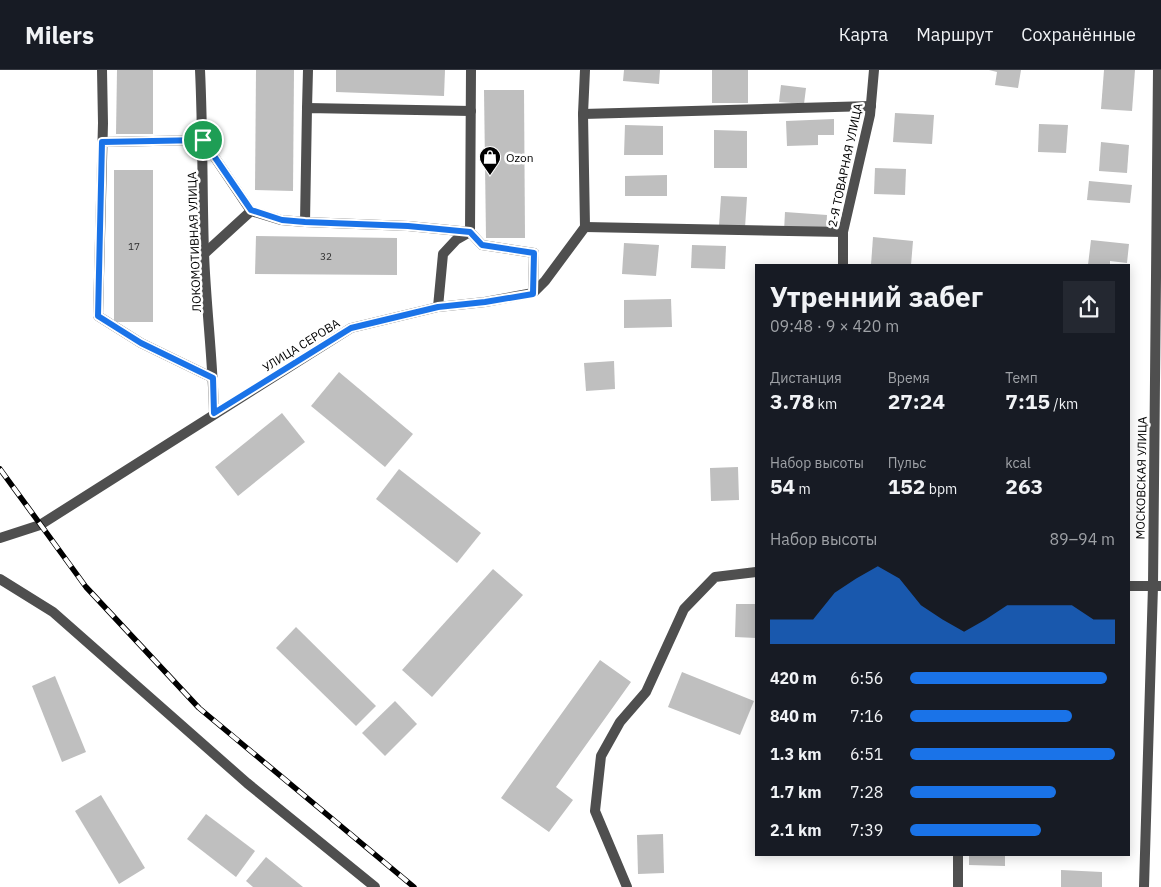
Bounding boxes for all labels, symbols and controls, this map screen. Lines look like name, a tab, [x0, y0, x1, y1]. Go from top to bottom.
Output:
text: Milers	[25, 19, 94, 51]
text: Карта	[839, 23, 888, 46]
text: Маршрут	[916, 23, 993, 46]
text: Сохранённые	[1021, 23, 1136, 46]
street label: 2-Я ТОВАРНАЯ УЛИЦА	[825, 101, 866, 228]
pin	[182, 119, 224, 161]
icon: arrive	[189, 126, 217, 154]
shop icon: Ozon	[478, 145, 502, 176]
place label: Ozon	[506, 150, 533, 165]
street label: ЛОКОМОТИВНАЯ УЛИЦА	[184, 171, 204, 312]
house number: 17	[128, 240, 140, 253]
house number: 32	[320, 250, 332, 263]
text: Утренний забег	[770, 278, 983, 315]
button: share	[1063, 281, 1115, 333]
street label: УЛИЦА СЕРОВА	[260, 315, 343, 375]
text: 09:48 · 9 × 420 m	[770, 316, 899, 336]
text: Дистанция	[770, 369, 842, 387]
text: Время	[888, 369, 930, 387]
text: Темп	[1005, 369, 1038, 387]
text: 3.78	[770, 387, 814, 415]
text: 27:24	[888, 387, 945, 415]
text: 7:15	[1005, 387, 1050, 415]
text: km	[814, 395, 837, 413]
text: /km	[1050, 395, 1078, 413]
street label: МОСКОВСКАЯ УЛИЦА	[1132, 416, 1150, 540]
text: Набор высоты	[770, 454, 864, 472]
text: Пульс	[888, 454, 926, 472]
text: kcal	[1005, 454, 1031, 472]
text: 54	[770, 472, 795, 500]
text: 152	[888, 472, 925, 500]
text: 263	[1005, 472, 1043, 500]
text: m	[795, 480, 811, 498]
text: bpm	[925, 480, 957, 498]
text: Набор высоты	[770, 529, 877, 549]
text: 89–94 m	[1049, 529, 1115, 549]
text: 420 m	[770, 668, 817, 688]
text: 6:56	[850, 668, 883, 688]
text: 840 m	[770, 706, 817, 726]
text: 7:16	[850, 706, 883, 726]
text: 1.3 km	[770, 744, 821, 764]
text: 6:51	[850, 744, 883, 764]
text: 1.7 km	[770, 782, 821, 802]
text: 7:28	[850, 782, 883, 802]
text: 2.1 km	[770, 820, 821, 840]
text: 7:39	[850, 820, 883, 840]

